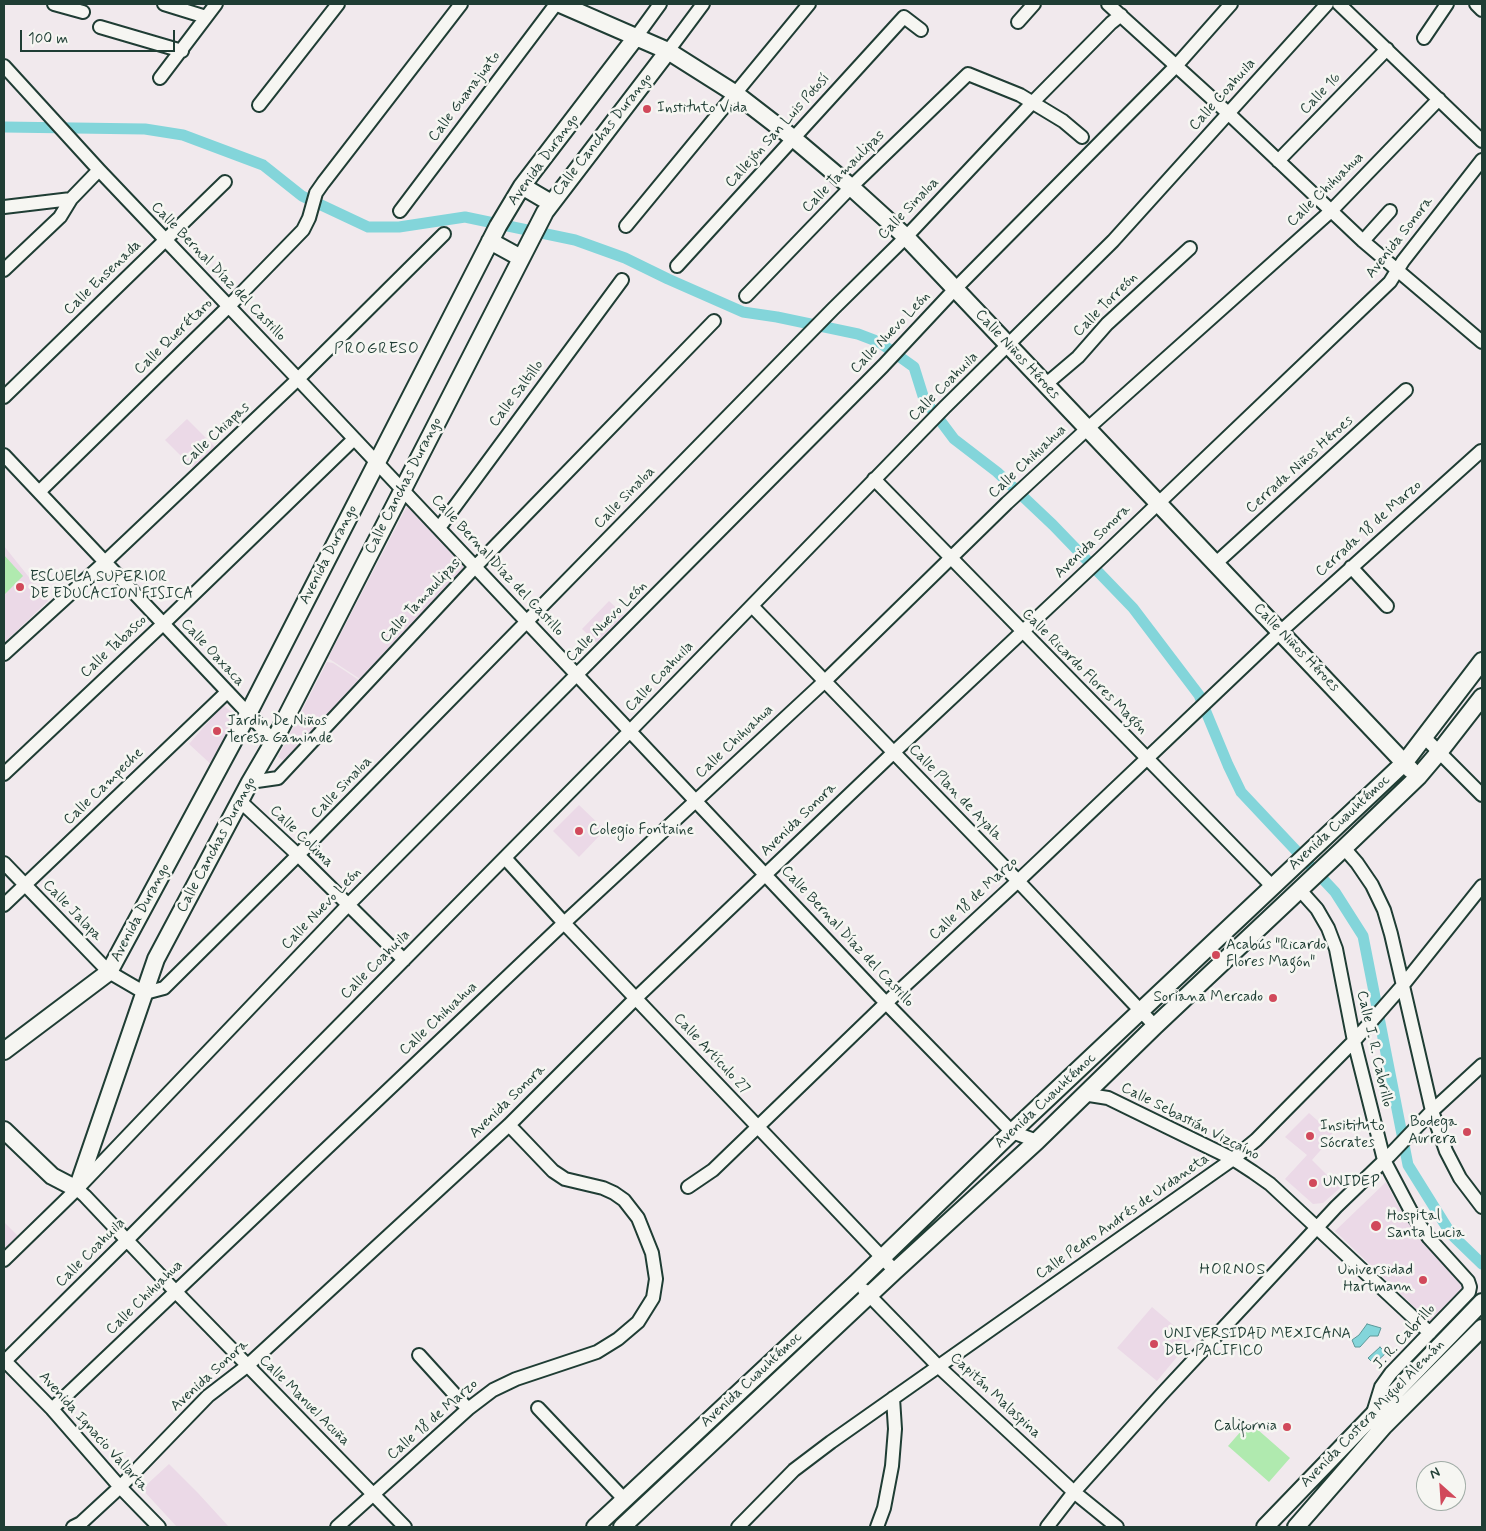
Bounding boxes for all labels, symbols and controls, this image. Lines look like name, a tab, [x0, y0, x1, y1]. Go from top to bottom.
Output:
scale bar	[22, 20, 178, 52]
text: 100 m	[28, 29, 68, 49]
street label: Calle Guanajuato	[425, 48, 505, 146]
street label: Calle Coahuila	[1186, 55, 1260, 135]
street label: Calle 16	[1297, 69, 1345, 119]
street label: Calle Canchas Durango	[549, 70, 657, 200]
street label: Callejón San Luis Potosí	[722, 70, 834, 192]
place label: Instituto Vida	[657, 100, 747, 118]
marker: Instituto Vida	[641, 103, 653, 115]
street label: Avenida Durango	[505, 111, 583, 209]
street label: Calle Tamaulipas	[799, 127, 889, 217]
street label: Calle Chihuahua	[1284, 149, 1368, 231]
street label: Calle Sinaloa	[875, 174, 943, 244]
street label: Avenida Sonora	[1363, 194, 1437, 282]
street label: Calle Bernal Díaz del Castillo	[147, 199, 289, 345]
street label: Calle Ensenada	[61, 237, 145, 319]
street label: Calle Torreón	[1070, 269, 1142, 341]
street label: Calle Nuevo León	[847, 288, 935, 378]
street label: Calle Querétaro	[131, 295, 217, 379]
street label: Calle Niños Héroes	[971, 306, 1063, 404]
district label: PROGRESO	[332, 340, 422, 360]
street label: Calle Coahuila	[905, 348, 983, 426]
street label: Calle Saltillo	[486, 357, 548, 431]
street label: Calle Chiapas	[178, 399, 254, 471]
street label: Cerrada Niños Héroes	[1243, 412, 1357, 518]
street label: Calle Canchas Durango	[362, 415, 446, 557]
street label: Calle Chihuahua	[985, 421, 1071, 503]
street label: Calle Sinaloa	[591, 463, 659, 533]
street label: Cerrada 18 de Marzo	[1312, 477, 1426, 581]
street label: Calle Bernal Díaz del Castillo	[427, 492, 567, 640]
street label: Avenida Sonora	[1051, 501, 1135, 583]
street label: Avenida Durango	[296, 502, 362, 608]
street label: Calle Tamaulipas	[377, 555, 465, 647]
place label: ESCUELA SUPERIOR DE EDUCACION FISICA	[30, 569, 193, 604]
street label: Calle Nuevo León	[563, 578, 651, 666]
marker: ESCUELA SUPERIOR DE EDUCACION FISICA	[14, 581, 26, 593]
street label: Calle Niños Héroes	[1249, 600, 1343, 696]
street label: Calle Ricardo Flores Magón	[1017, 605, 1151, 739]
street label: Calle Tabasco	[77, 612, 151, 682]
street label: Calle Oaxaca	[176, 615, 248, 691]
street label: Calle Coahuila	[622, 638, 698, 716]
street label: Calle Chihuahua	[692, 701, 778, 783]
place label: Jardin De Niños Teresa Gaminde	[227, 713, 333, 748]
marker: Jardin De Niños Teresa Gaminde	[211, 725, 223, 737]
street label: Calle Plan de Ayala	[904, 741, 1006, 845]
street label: Calle Campeche	[60, 744, 148, 830]
street label: Calle Sinaloa	[308, 753, 376, 823]
street label: Avenida Cuauhtémoc	[1286, 771, 1394, 875]
street label: Calle Canchas Durango	[174, 774, 260, 916]
street label: Avenida Sonora	[757, 779, 841, 861]
street label: Calle Colima	[265, 802, 337, 872]
place label: Colegio Fontaine	[589, 822, 694, 840]
marker: Colegio Fontaine	[573, 825, 585, 837]
street label: Calle 18 de Marzo	[926, 853, 1022, 945]
street label: Avenida Durango	[107, 861, 175, 965]
street label: Calle Bernal Díaz del Castillo	[777, 863, 917, 1011]
street label: Calle Nuevo León	[278, 864, 366, 954]
street label: Calle Jalapa	[38, 877, 106, 945]
street label: Calle Coahuila	[337, 926, 415, 1004]
place label: Acabús "Ricardo Flores Magón"	[1226, 937, 1326, 972]
marker: Acabús "Ricardo Flores Magón"	[1210, 949, 1222, 961]
street label: Calle Chihuahua	[396, 978, 482, 1060]
place label: Soriana Mercado	[1154, 989, 1263, 1007]
street label: Calle J. R. Cabrillo	[1352, 989, 1396, 1109]
marker: Soriana Mercado	[1267, 992, 1279, 1004]
street label: Calle Artículo 27	[669, 1010, 753, 1098]
street label: Avenida Cuauhtémoc	[992, 1049, 1100, 1153]
street label: Avenida Sonora	[466, 1061, 550, 1143]
street label: Calle Sebastián Vizcaíno	[1118, 1079, 1262, 1165]
place label: Bodega Aurrera	[1408, 1114, 1457, 1149]
place label: Insitituto Sócrates	[1320, 1118, 1385, 1153]
marker: Bodega Aurrera	[1461, 1126, 1473, 1138]
marker: Insitituto Sócrates	[1304, 1130, 1316, 1142]
street label: Calle Pedro Andrés de Urdaneta	[1033, 1150, 1213, 1284]
place label: UNIDEP	[1323, 1174, 1380, 1192]
marker: UNIDEP	[1307, 1177, 1319, 1189]
place label: Hospital Santa Lucia	[1387, 1208, 1464, 1243]
street label: Calle Coahuila	[52, 1214, 130, 1292]
marker: Hospital Santa Lucia	[1369, 1219, 1383, 1233]
street label: Calle Chihuahua	[103, 1257, 187, 1339]
district label: HORNOS	[1199, 1261, 1267, 1281]
place label: Universidad Hartmann	[1338, 1262, 1413, 1297]
marker: Universidad Hartmann	[1417, 1274, 1429, 1286]
street label: J. R. Cabrillo	[1370, 1301, 1440, 1373]
place label: UNIVERSIDAD MEXICANA DEL PACIFICO	[1164, 1326, 1351, 1361]
street label: Avenida Cuauhtémoc	[698, 1328, 806, 1432]
street label: Avenida Sonora	[167, 1336, 253, 1416]
street label: Avenida Costera Miguel Alemán	[1297, 1336, 1449, 1492]
marker: UNIVERSIDAD MEXICANA DEL PACIFICO	[1148, 1338, 1160, 1350]
street label: Capitán Malaspina	[946, 1349, 1044, 1443]
street label: Calle Manuel Acuña	[255, 1352, 353, 1450]
street label: Avenida Ignacio Vallarta	[34, 1368, 152, 1496]
street label: Calle 18 de Marzo	[384, 1376, 482, 1464]
place label: California	[1214, 1418, 1277, 1436]
marker: California	[1281, 1421, 1293, 1433]
north arrow	[1416, 1461, 1466, 1511]
text: N	[1427, 1463, 1443, 1484]

